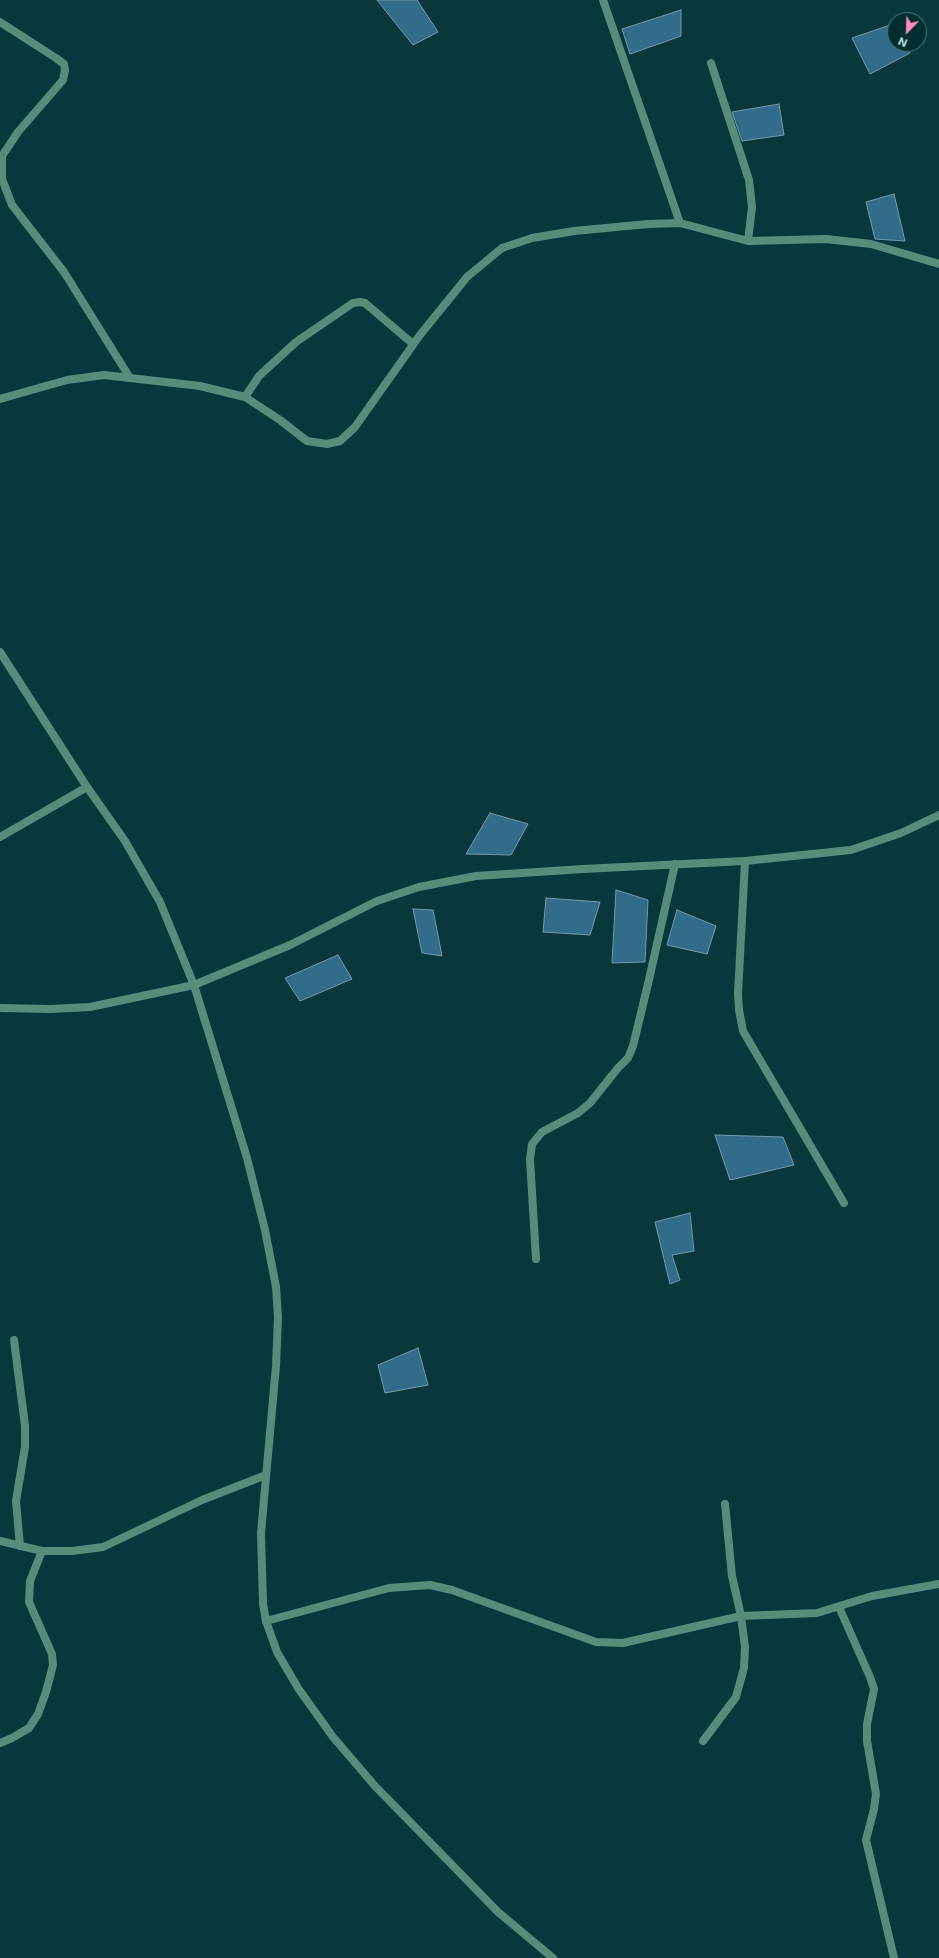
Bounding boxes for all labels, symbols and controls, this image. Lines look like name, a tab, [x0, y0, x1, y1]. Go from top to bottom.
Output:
north arrow	[887, 12, 927, 52]
text: N	[896, 34, 909, 50]

